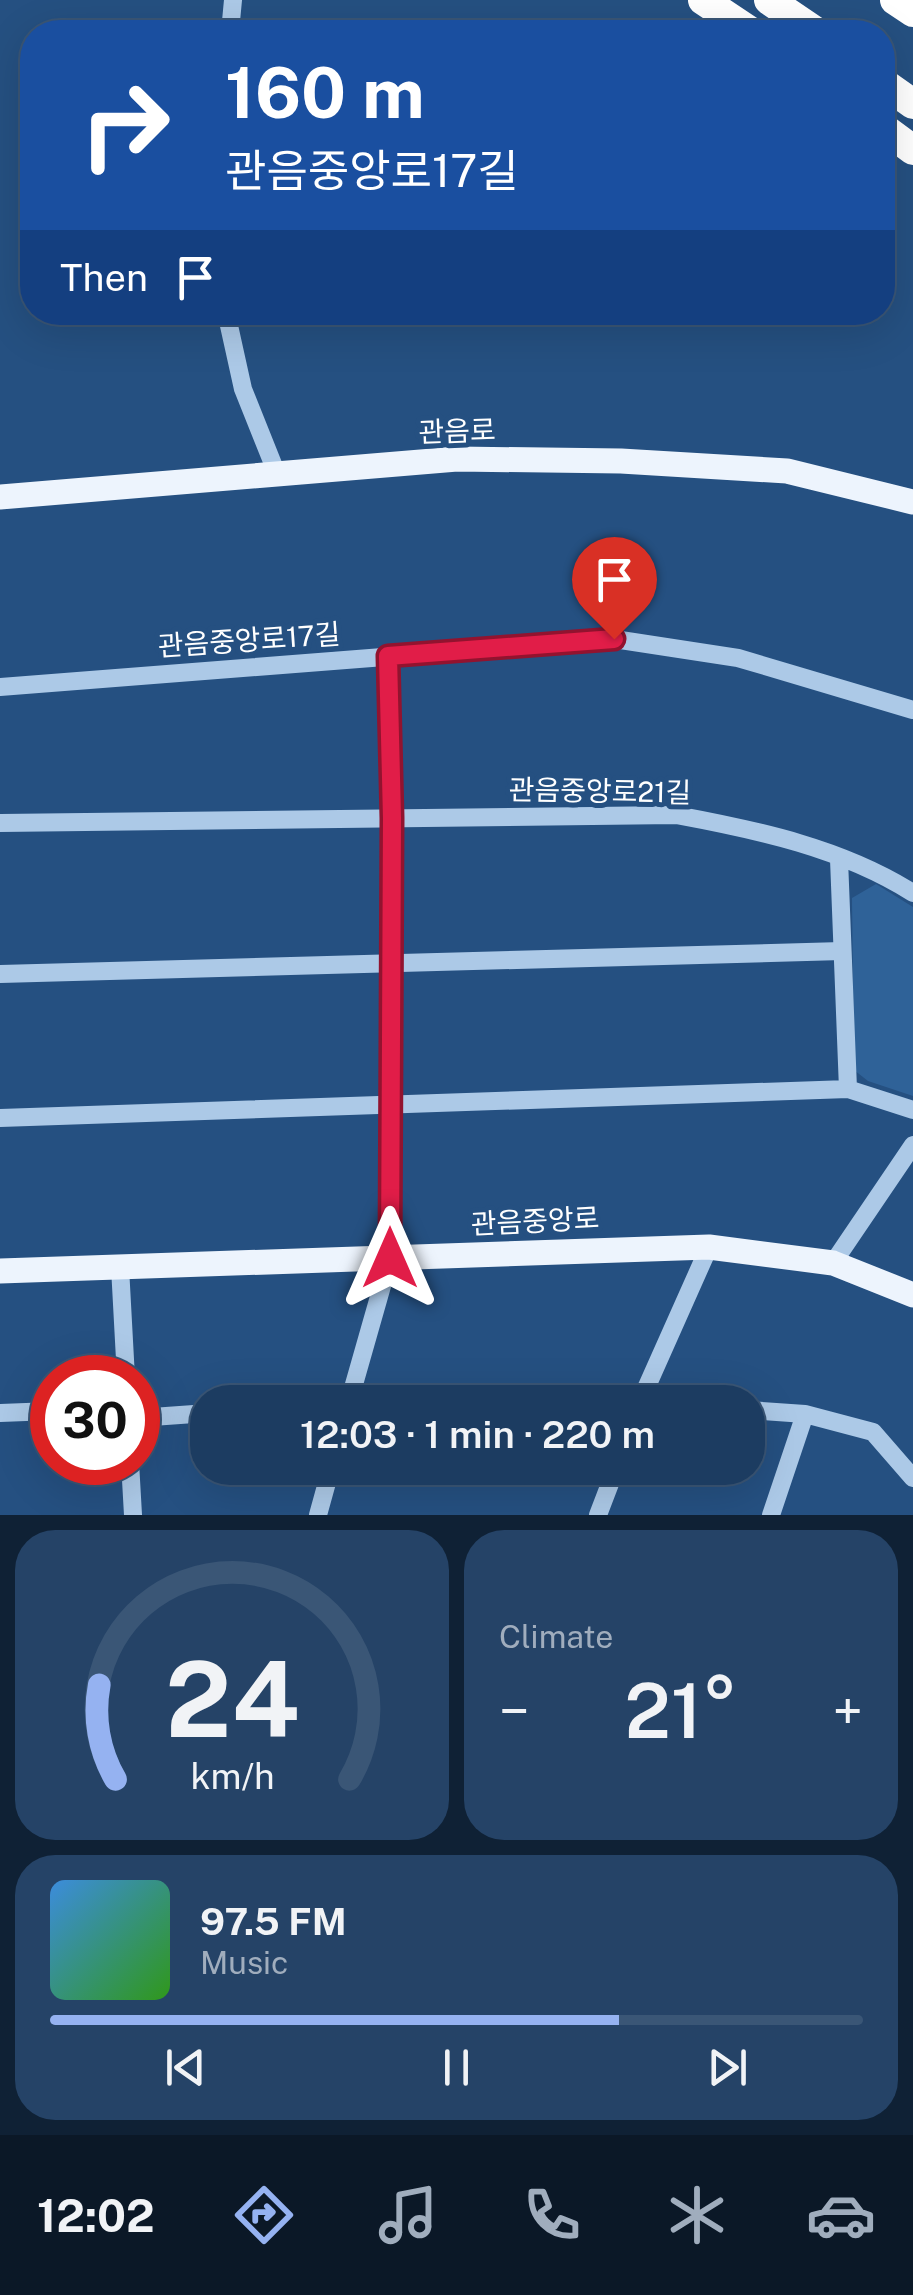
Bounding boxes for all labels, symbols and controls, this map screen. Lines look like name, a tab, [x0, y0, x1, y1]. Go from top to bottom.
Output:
text: 160 m	[225, 51, 425, 134]
icon: right	[60, 60, 190, 190]
text: 관음중앙로17길	[225, 144, 519, 197]
icon: arrive	[168, 250, 223, 305]
text: Then	[60, 255, 148, 300]
street label: 관음로	[418, 413, 496, 448]
pin	[572, 537, 657, 640]
icon: arrive	[587, 552, 642, 607]
street label: 관음중앙로17길	[157, 617, 341, 662]
street label: 관음중앙로21길	[508, 772, 692, 809]
street label: 관음중앙로	[470, 1201, 600, 1240]
position arrow	[338, 1206, 442, 1310]
speed limit sign: 30	[30, 1355, 160, 1485]
text: 12:03 · 1 min · 220 m	[300, 1412, 655, 1457]
text: Climate	[499, 1618, 613, 1655]
text: 24	[165, 1638, 299, 1760]
text: 21°	[625, 1667, 737, 1755]
text: −	[499, 1679, 530, 1743]
text: +	[833, 1679, 863, 1743]
text: km/h	[190, 1755, 274, 1797]
text: 97.5 FM	[200, 1899, 347, 1944]
text: Music	[200, 1944, 288, 1981]
icon: previous	[158, 2040, 213, 2095]
icon: pause	[429, 2040, 484, 2095]
icon: next	[700, 2040, 755, 2095]
icon: directions	[229, 2180, 299, 2250]
icon: music	[373, 2180, 443, 2250]
icon: phone	[517, 2180, 587, 2250]
icon: climate	[662, 2180, 732, 2250]
icon: car	[806, 2180, 876, 2250]
text: 12:02	[37, 2189, 155, 2242]

